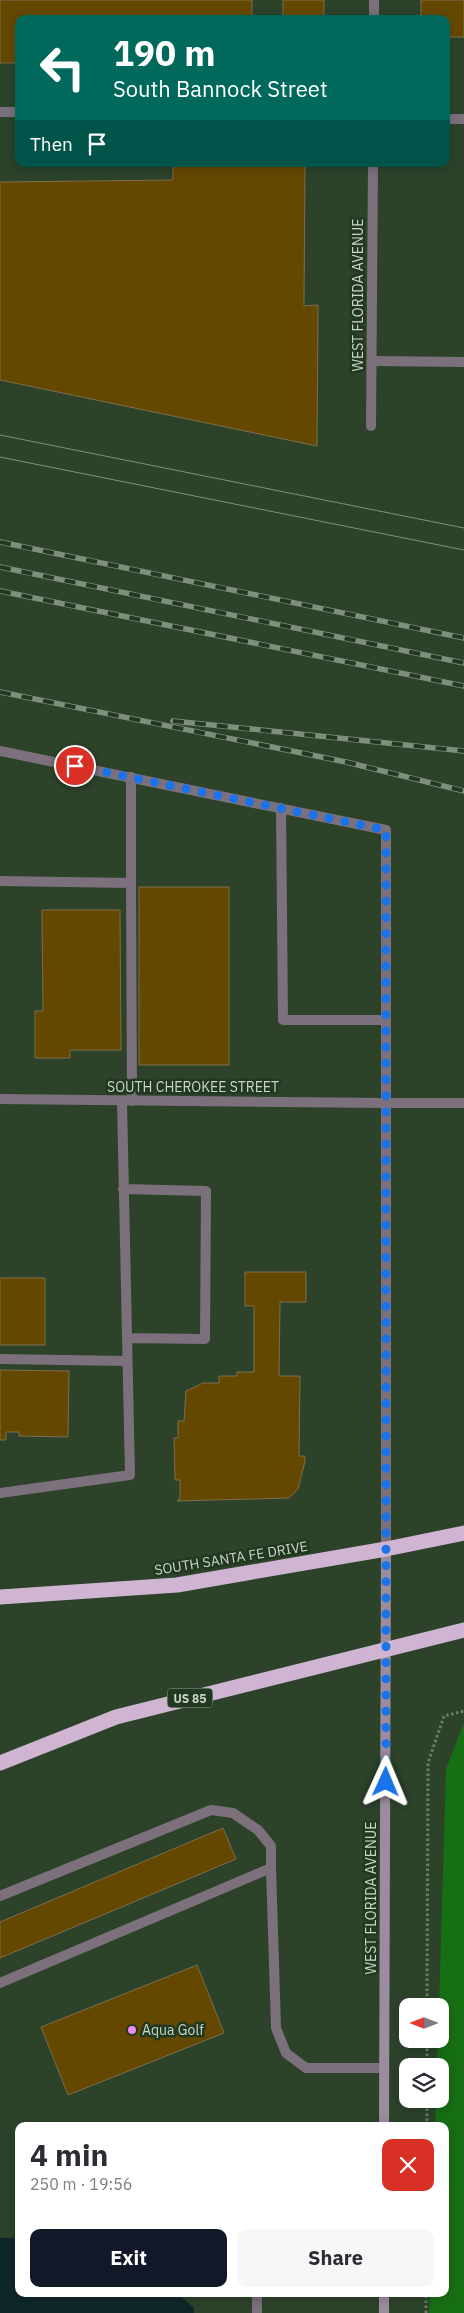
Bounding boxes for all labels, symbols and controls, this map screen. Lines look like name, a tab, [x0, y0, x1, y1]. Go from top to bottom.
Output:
text: 190 m	[113, 30, 216, 76]
icon: left	[30, 35, 95, 100]
text: South Bannock Street	[113, 74, 328, 103]
icon: arrive	[83, 130, 111, 158]
text: Then	[30, 132, 73, 156]
street label: WEST FLORIDA AVENUE	[349, 219, 367, 371]
pin	[54, 745, 96, 787]
icon: arrive	[61, 752, 89, 780]
street label: SOUTH CHEROKEE STREET	[107, 1078, 279, 1096]
street label: SOUTH SANTA FE DRIVE	[153, 1537, 309, 1579]
road number: US 85	[168, 1689, 212, 1708]
position arrow	[359, 1755, 411, 1807]
street label: WEST FLORIDA AVENUE	[362, 1822, 380, 1974]
north arrow	[399, 1998, 449, 2048]
map controls	[399, 1998, 449, 2108]
place label: Aqua Golf	[142, 2021, 204, 2039]
marker: Aqua Golf	[126, 2024, 138, 2036]
button: layers	[399, 2058, 449, 2108]
text: 4 min	[30, 2135, 108, 2174]
button: close	[382, 2139, 434, 2191]
text: 250 m · 19:56	[30, 2174, 132, 2194]
button: Exit	[30, 2229, 227, 2287]
button: Share	[237, 2229, 434, 2287]

